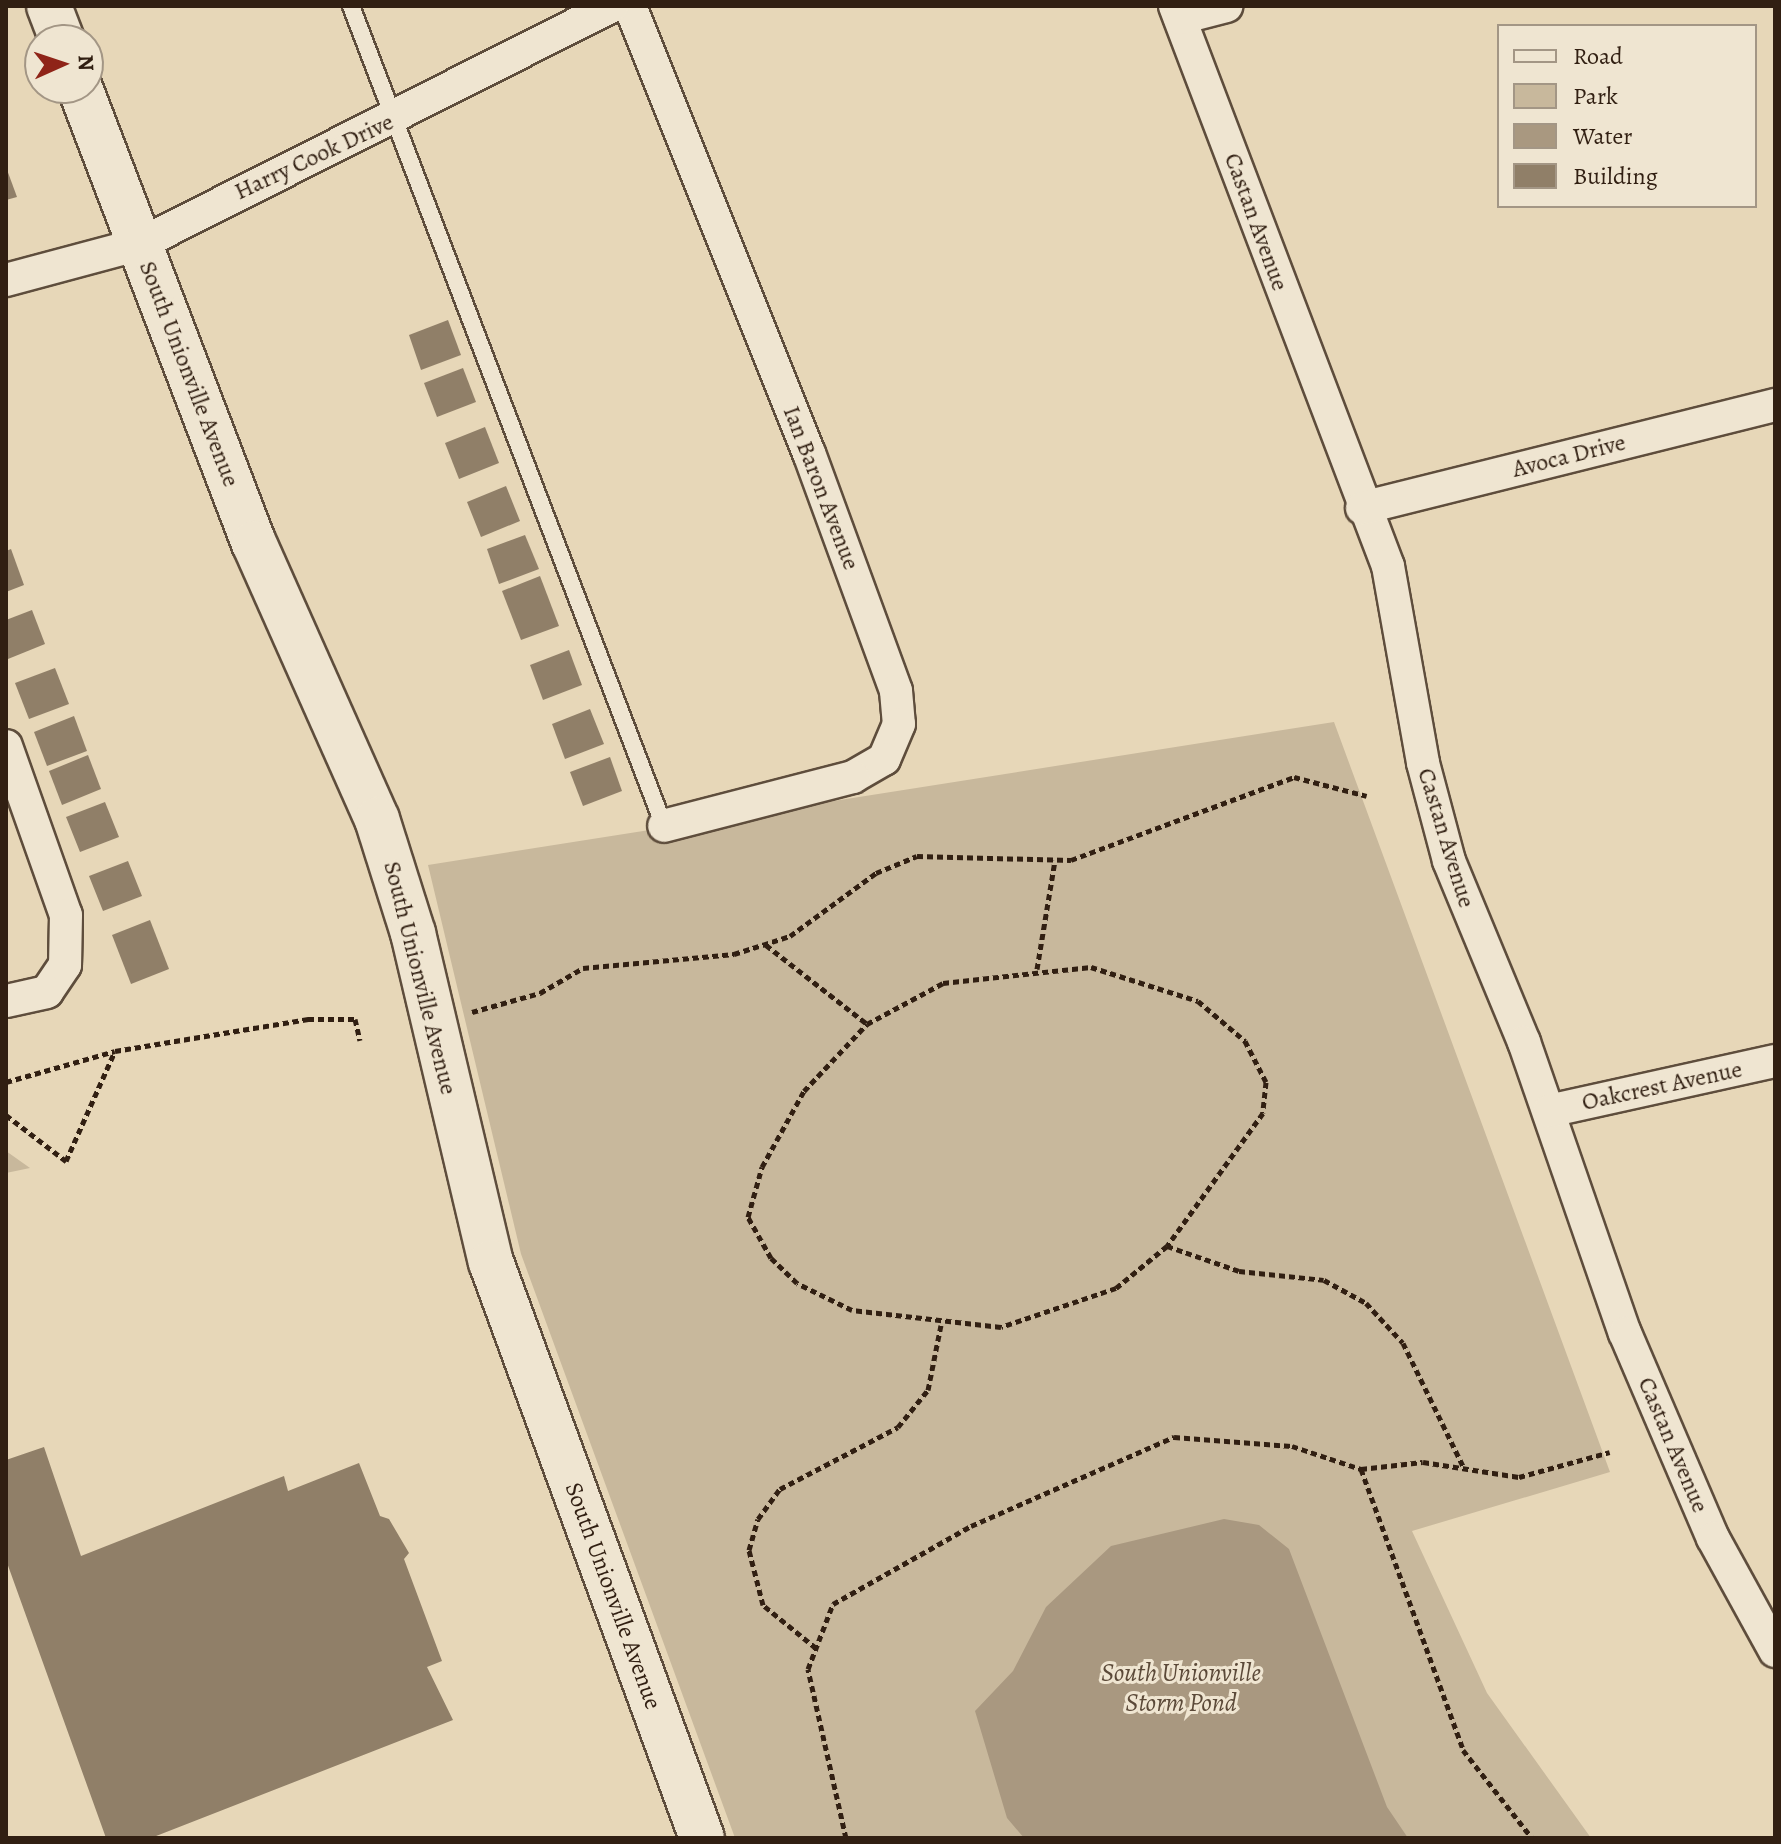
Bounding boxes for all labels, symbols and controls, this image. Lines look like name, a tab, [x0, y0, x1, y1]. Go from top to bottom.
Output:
north arrow	[24, 24, 104, 104]
legend	[1497, 24, 1757, 208]
text: Road	[1573, 40, 1623, 72]
text: N	[71, 54, 101, 72]
text: Park	[1573, 80, 1618, 112]
street label: Harry Cook Drive	[230, 108, 398, 206]
text: Water	[1573, 120, 1633, 152]
street label: Castan Avenue	[1218, 149, 1294, 295]
text: Building	[1573, 160, 1658, 192]
street label: South Unionville Avenue	[133, 257, 245, 491]
street label: Ian Baron Avenue	[777, 402, 865, 574]
street label: Avoca Drive	[1509, 428, 1629, 484]
street label: Castan Avenue	[1411, 765, 1481, 911]
street label: South Unionville Avenue	[377, 858, 463, 1098]
street label: Oakcrest Avenue	[1579, 1055, 1745, 1117]
street label: Castan Avenue	[1632, 1373, 1714, 1517]
street label: South Unionville Avenue	[559, 1479, 667, 1713]
water label: South Unionville Storm Pond	[1101, 1657, 1261, 1718]

